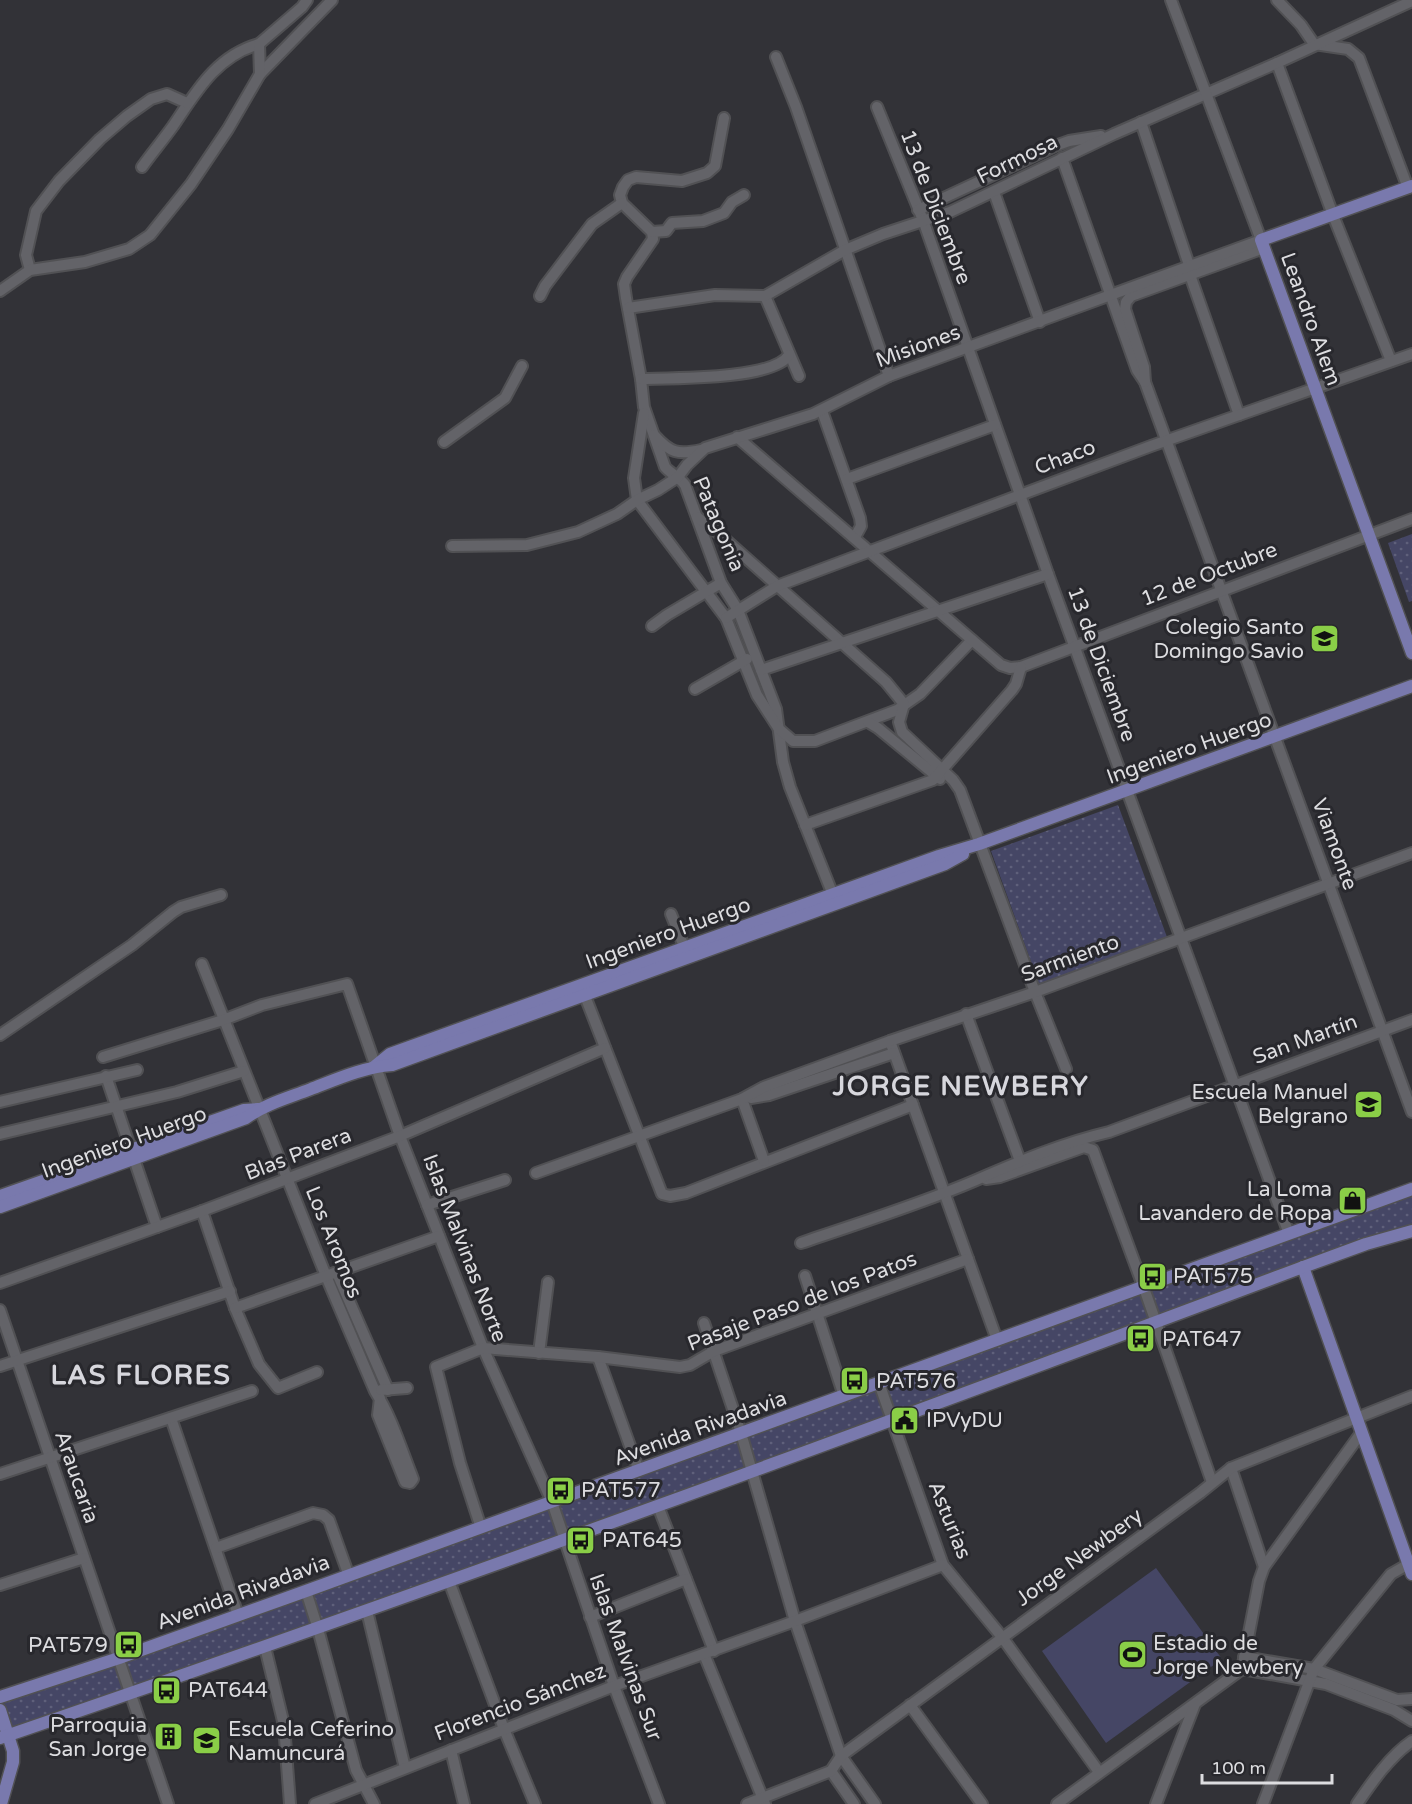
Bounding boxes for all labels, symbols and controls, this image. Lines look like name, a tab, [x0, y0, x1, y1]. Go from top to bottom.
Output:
street label: 13 de Diciembre	[895, 126, 977, 288]
street label: Formosa	[973, 129, 1062, 190]
street label: Leandro Alem	[1275, 249, 1346, 389]
street label: Misiones	[872, 320, 964, 373]
street label: Chaco	[1031, 434, 1099, 480]
street label: Patagonia	[687, 473, 750, 575]
street label: 12 de Octubre	[1137, 537, 1281, 612]
street label: 13 de Diciembre	[1062, 583, 1141, 745]
place label: Colegio Santo Domingo Savio	[1153, 615, 1304, 664]
school or university icon: Colegio Santo Domingo Savio	[1309, 623, 1341, 655]
street label: Ingeniero Huergo	[1103, 707, 1275, 790]
street label: Viamonte	[1306, 795, 1363, 894]
street label: Ingeniero Huergo	[582, 892, 754, 975]
street label: Sarmiento	[1018, 929, 1123, 988]
street label: San Martín	[1250, 1009, 1361, 1070]
district label: JORGE NEWBERY	[832, 1070, 1089, 1103]
place label: Escuela Manuel Belgrano	[1192, 1080, 1348, 1129]
school or university icon: Escuela Manuel Belgrano	[1353, 1088, 1385, 1120]
street label: Ingeniero Huergo	[38, 1101, 210, 1184]
street label: Blas Parera	[242, 1123, 355, 1186]
street label: Islas Malvinas Norte	[417, 1151, 512, 1346]
place label: La Loma Lavandero de Ropa	[1138, 1177, 1332, 1226]
street label: Los Aromos	[300, 1183, 367, 1302]
shop icon: La Loma Lavandero de Ropa	[1337, 1185, 1369, 1217]
street label: Pasaje Paso de los Patos	[684, 1246, 920, 1357]
bus stop icon: PAT575	[1136, 1260, 1168, 1292]
place label: PAT575	[1173, 1264, 1253, 1289]
bus stop icon: PAT647	[1125, 1323, 1157, 1355]
place label: PAT647	[1162, 1327, 1242, 1352]
district label: LAS FLORES	[51, 1359, 231, 1392]
bus stop icon: PAT576	[839, 1365, 871, 1397]
place label: PAT576	[876, 1369, 956, 1394]
street label: Avenida Rivadavia	[610, 1386, 790, 1471]
public building icon: IPVyDU	[889, 1404, 921, 1436]
place label: IPVyDU	[926, 1408, 1003, 1433]
street label: Araucaria	[49, 1428, 104, 1527]
bus stop icon: PAT577	[544, 1474, 576, 1506]
place label: PAT577	[581, 1478, 661, 1503]
street label: Asturias	[923, 1478, 976, 1563]
street label: Jorge Newbery	[1011, 1503, 1147, 1612]
bus stop icon: PAT645	[565, 1524, 597, 1556]
place label: PAT645	[602, 1528, 682, 1553]
street label: Avenida Rivadavia	[153, 1550, 333, 1635]
street label: Islas Malvinas Sur	[584, 1570, 667, 1744]
bus stop icon: PAT579	[113, 1629, 145, 1661]
place label: Estadio de Jorge Newbery	[1153, 1631, 1303, 1680]
place label: PAT579	[28, 1633, 108, 1658]
sports icon: Estadio de Jorge Newbery	[1116, 1639, 1148, 1671]
street label: Florencio Sánchez	[431, 1658, 609, 1747]
bus stop icon: PAT644	[151, 1674, 183, 1706]
place label: PAT644	[188, 1678, 268, 1703]
place label: Parroquia San Jorge	[49, 1713, 147, 1762]
place label: Escuela Ceferino Namuncurá	[228, 1717, 394, 1766]
building icon: Parroquia San Jorge	[152, 1721, 184, 1753]
school or university icon: Escuela Ceferino Namuncurá	[191, 1725, 223, 1757]
scale bar	[1202, 1747, 1332, 1785]
text: 100 m	[1211, 1757, 1266, 1779]

